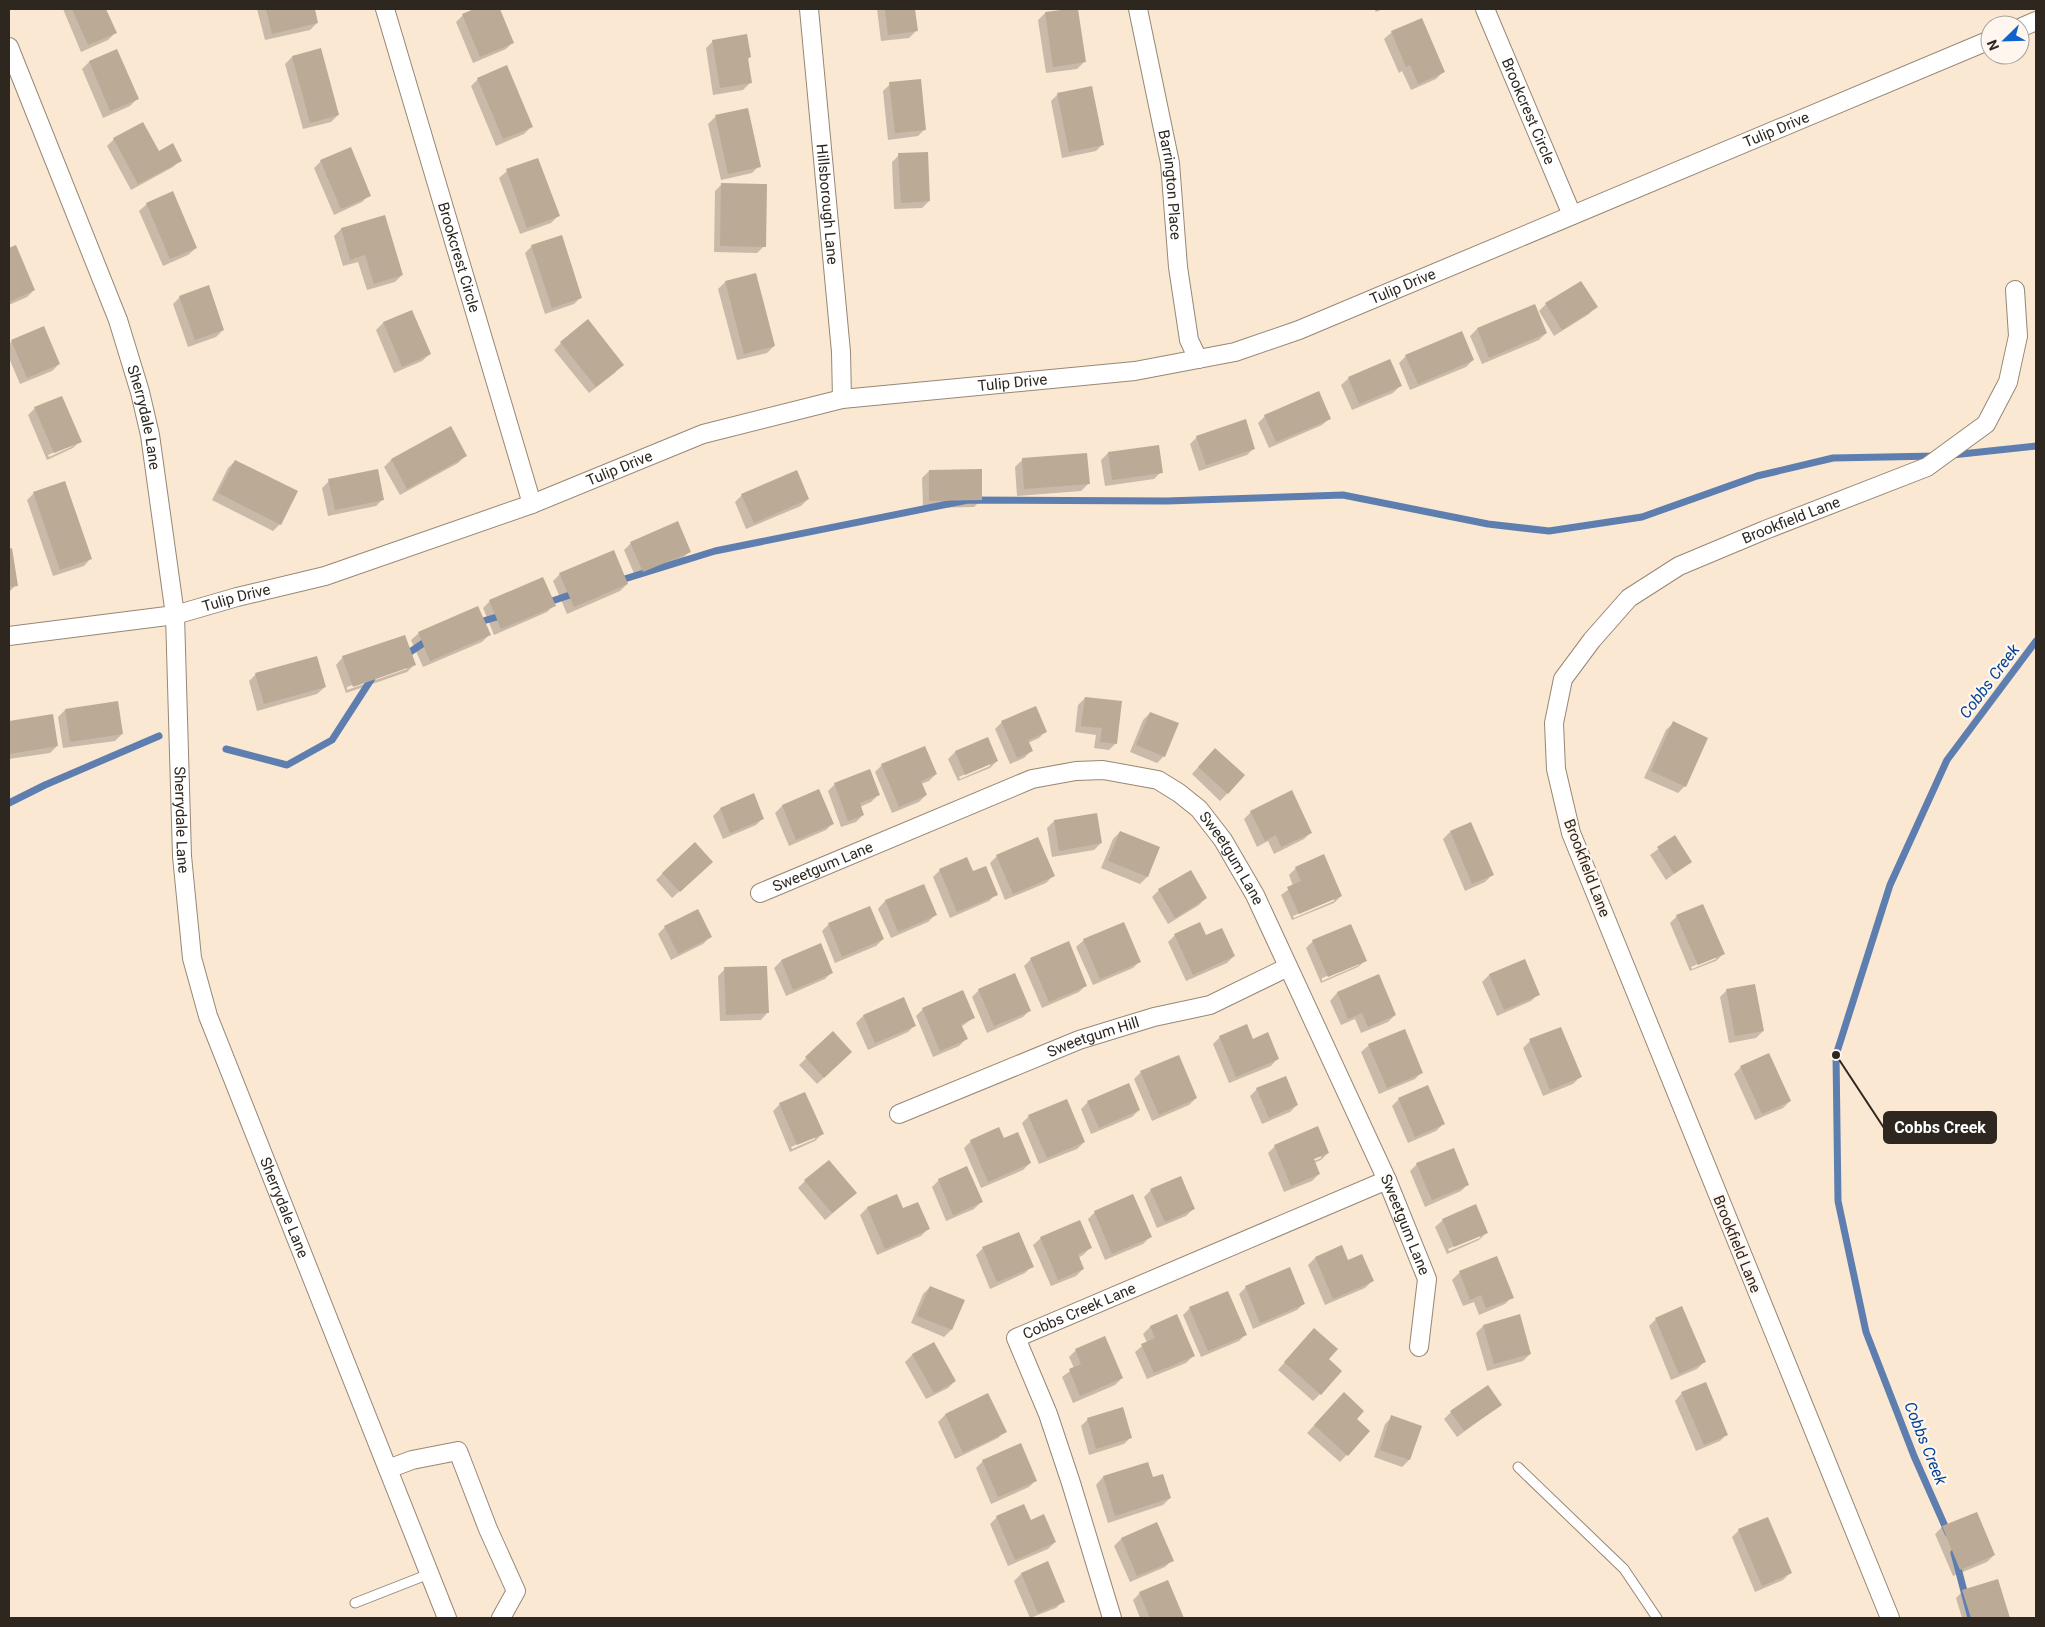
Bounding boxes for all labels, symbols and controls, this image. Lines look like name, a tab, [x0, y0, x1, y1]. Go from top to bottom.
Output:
north arrow	[1980, 15, 2030, 65]
text: N	[1984, 37, 2002, 53]
street label: Brookcrest Circle	[1498, 55, 1559, 167]
street label: Tulip Drive	[1741, 108, 1812, 152]
street label: Barrington Place	[1154, 128, 1185, 241]
street label: Hillsborough Lane	[813, 143, 842, 265]
street label: Brookcrest Circle	[434, 200, 484, 314]
street label: Tulip Drive	[1367, 265, 1438, 308]
street label: Sherrydale Lane	[123, 363, 164, 471]
street label: Tulip Drive	[977, 370, 1048, 395]
street label: Tulip Drive	[584, 447, 655, 490]
street label: Brookfield Lane	[1739, 493, 1843, 548]
street label: Tulip Drive	[200, 580, 272, 616]
water label: Cobbs Creek	[1955, 640, 2024, 722]
street label: Sherrydale Lane	[170, 766, 193, 874]
street label: Sweetgum Lane	[1195, 808, 1267, 908]
street label: Brookfield Lane	[1560, 816, 1614, 920]
street label: Sweetgum Lane	[770, 838, 876, 896]
street label: Sweetgum Hill	[1044, 1013, 1141, 1061]
callout: Cobbs Creek	[1884, 1112, 1996, 1143]
text: Cobbs Creek	[1894, 1118, 1986, 1137]
street label: Sherrydale Lane	[256, 1155, 312, 1261]
street label: Sweetgum Lane	[1377, 1171, 1433, 1278]
street label: Brookfield Lane	[1709, 1193, 1765, 1295]
street label: Cobbs Creek Lane	[1020, 1279, 1139, 1343]
water label: Cobbs Creek	[1900, 1399, 1951, 1489]

